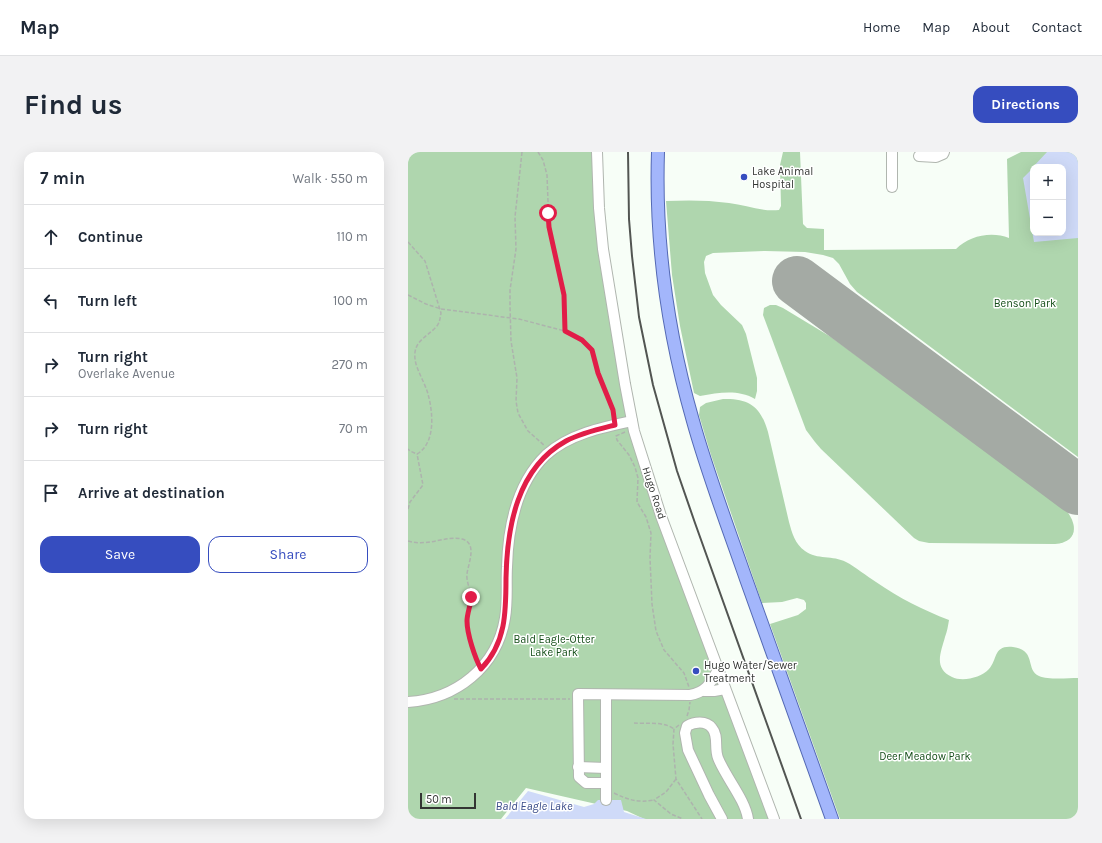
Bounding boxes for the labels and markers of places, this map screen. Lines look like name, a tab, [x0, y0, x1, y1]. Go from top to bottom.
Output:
place label: Lake Animal Hospital	[752, 165, 813, 191]
marker: Lake Animal Hospital	[739, 172, 749, 182]
place label: Hugo Water/Sewer Treatment	[704, 659, 797, 685]
marker: Hugo Water/Sewer Treatment	[691, 666, 701, 676]

